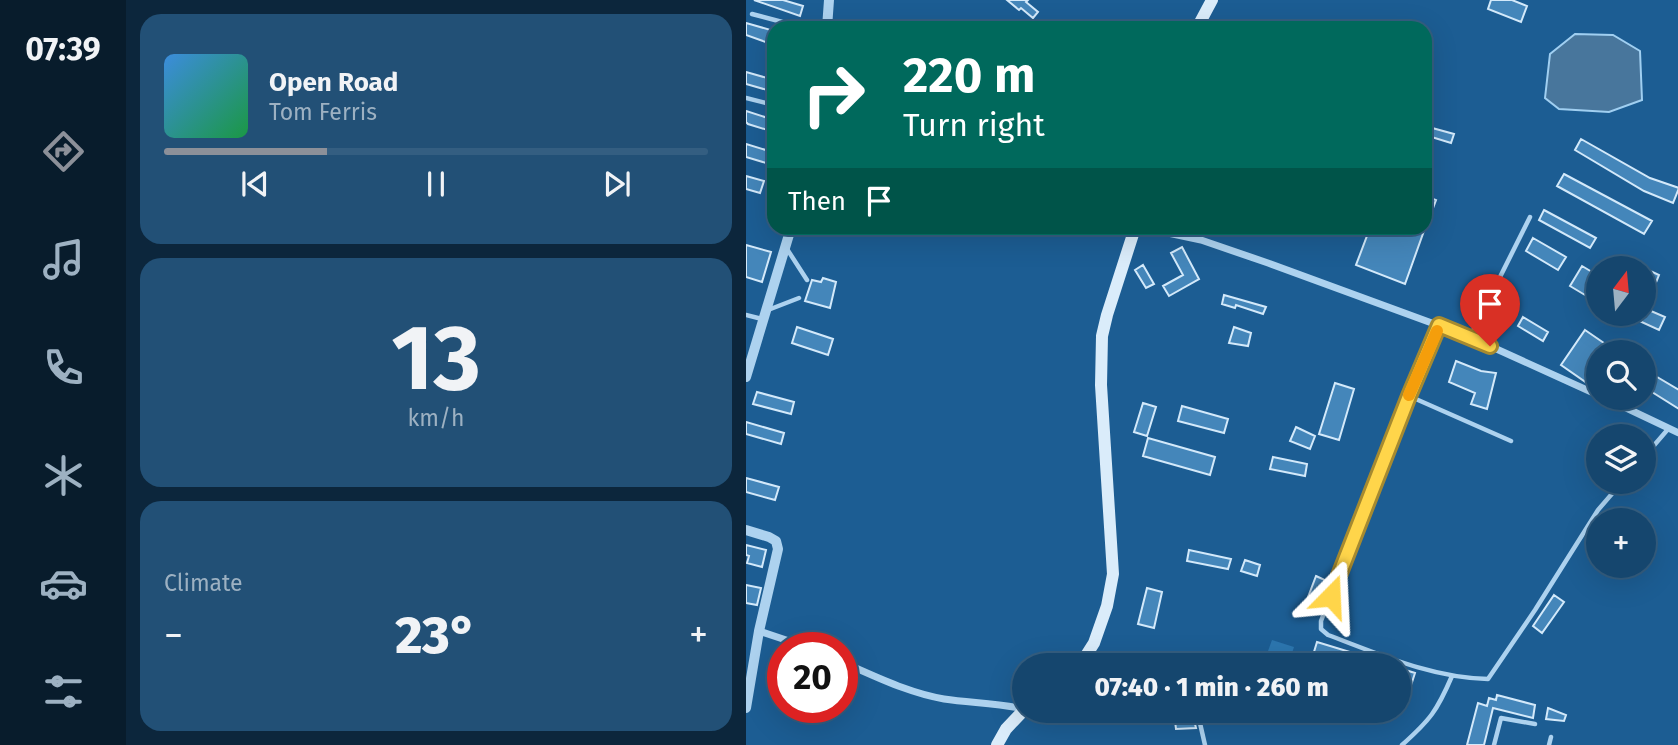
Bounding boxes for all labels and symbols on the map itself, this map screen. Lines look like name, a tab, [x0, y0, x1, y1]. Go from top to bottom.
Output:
north arrow	[1586, 256, 1656, 326]
pin	[1460, 274, 1520, 346]
position arrow	[1294, 559, 1368, 633]
speed limit sign: 20	[767, 632, 858, 723]

